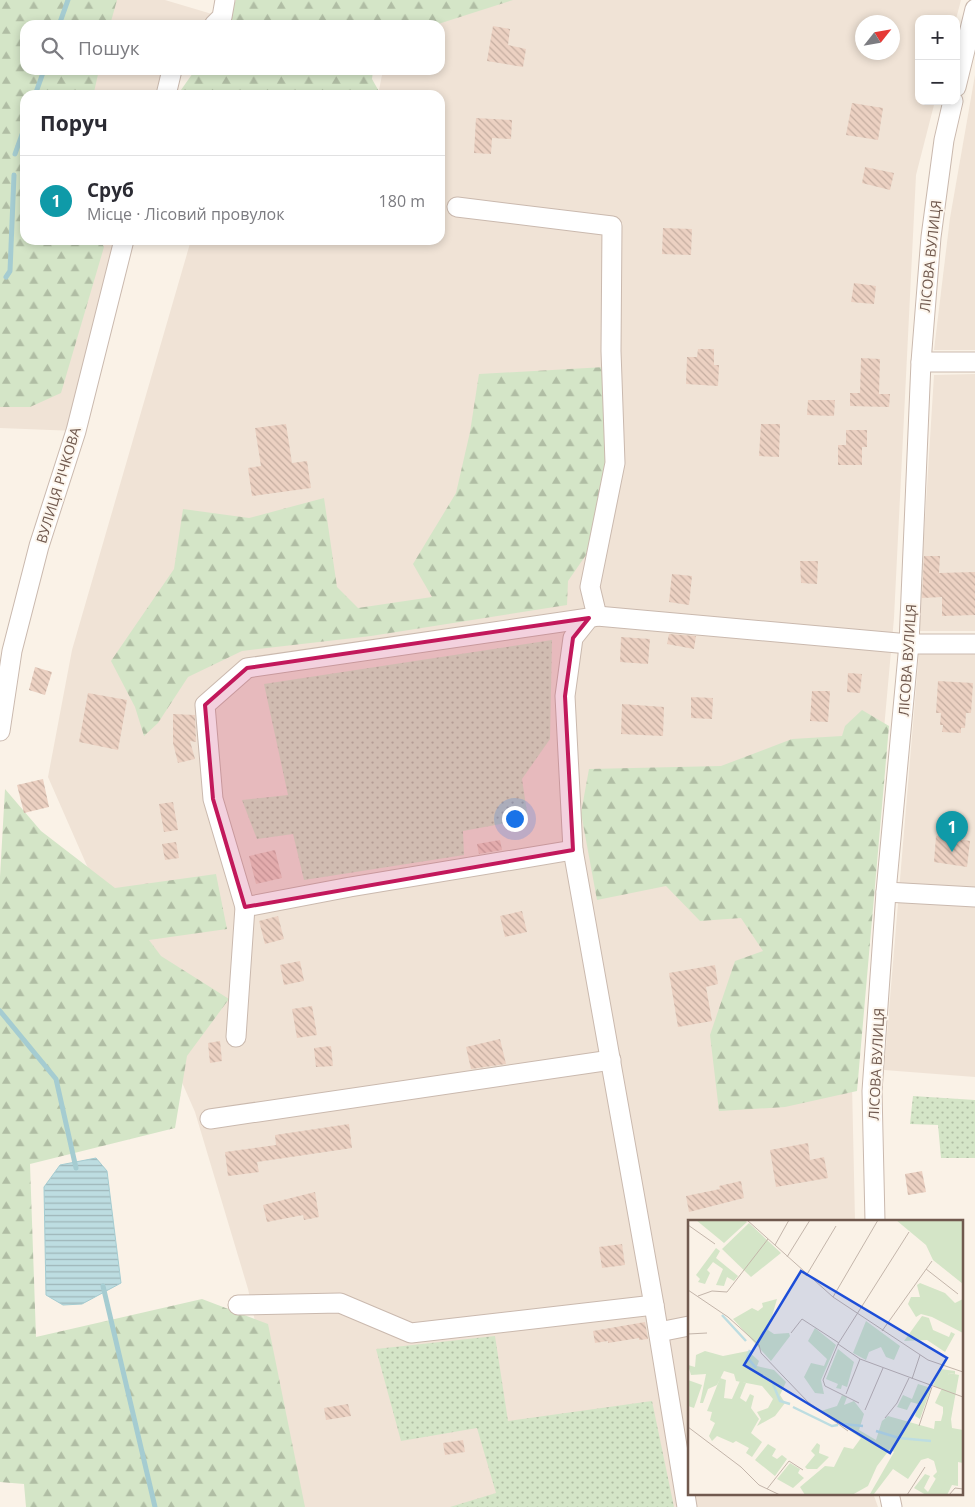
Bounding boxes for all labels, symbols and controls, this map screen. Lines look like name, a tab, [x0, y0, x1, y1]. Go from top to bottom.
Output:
north arrow	[855, 15, 900, 60]
map controls	[915, 15, 960, 105]
button: +	[915, 15, 960, 60]
search box	[20, 20, 445, 75]
icon: search	[38, 34, 66, 62]
text: Пошук	[78, 35, 140, 61]
button: −	[915, 60, 960, 105]
text: Поруч	[40, 109, 108, 137]
text: Сруб	[87, 177, 134, 203]
text: 1	[51, 190, 61, 212]
text: 180 m	[379, 190, 425, 212]
street label: ЛІСОВА ВУЛИЦЯ	[915, 199, 945, 313]
text: Місце · Лісовий провулок	[87, 203, 284, 225]
street label: ВУЛИЦЯ РІЧКОВА	[31, 425, 85, 545]
street label: ЛІСОВА ВУЛИЦЯ	[894, 603, 920, 717]
your location	[502, 806, 528, 832]
pin: 1	[936, 811, 968, 852]
street label: ЛІСОВА ВУЛИЦЯ	[864, 1007, 888, 1121]
inset map	[688, 1220, 962, 1494]

